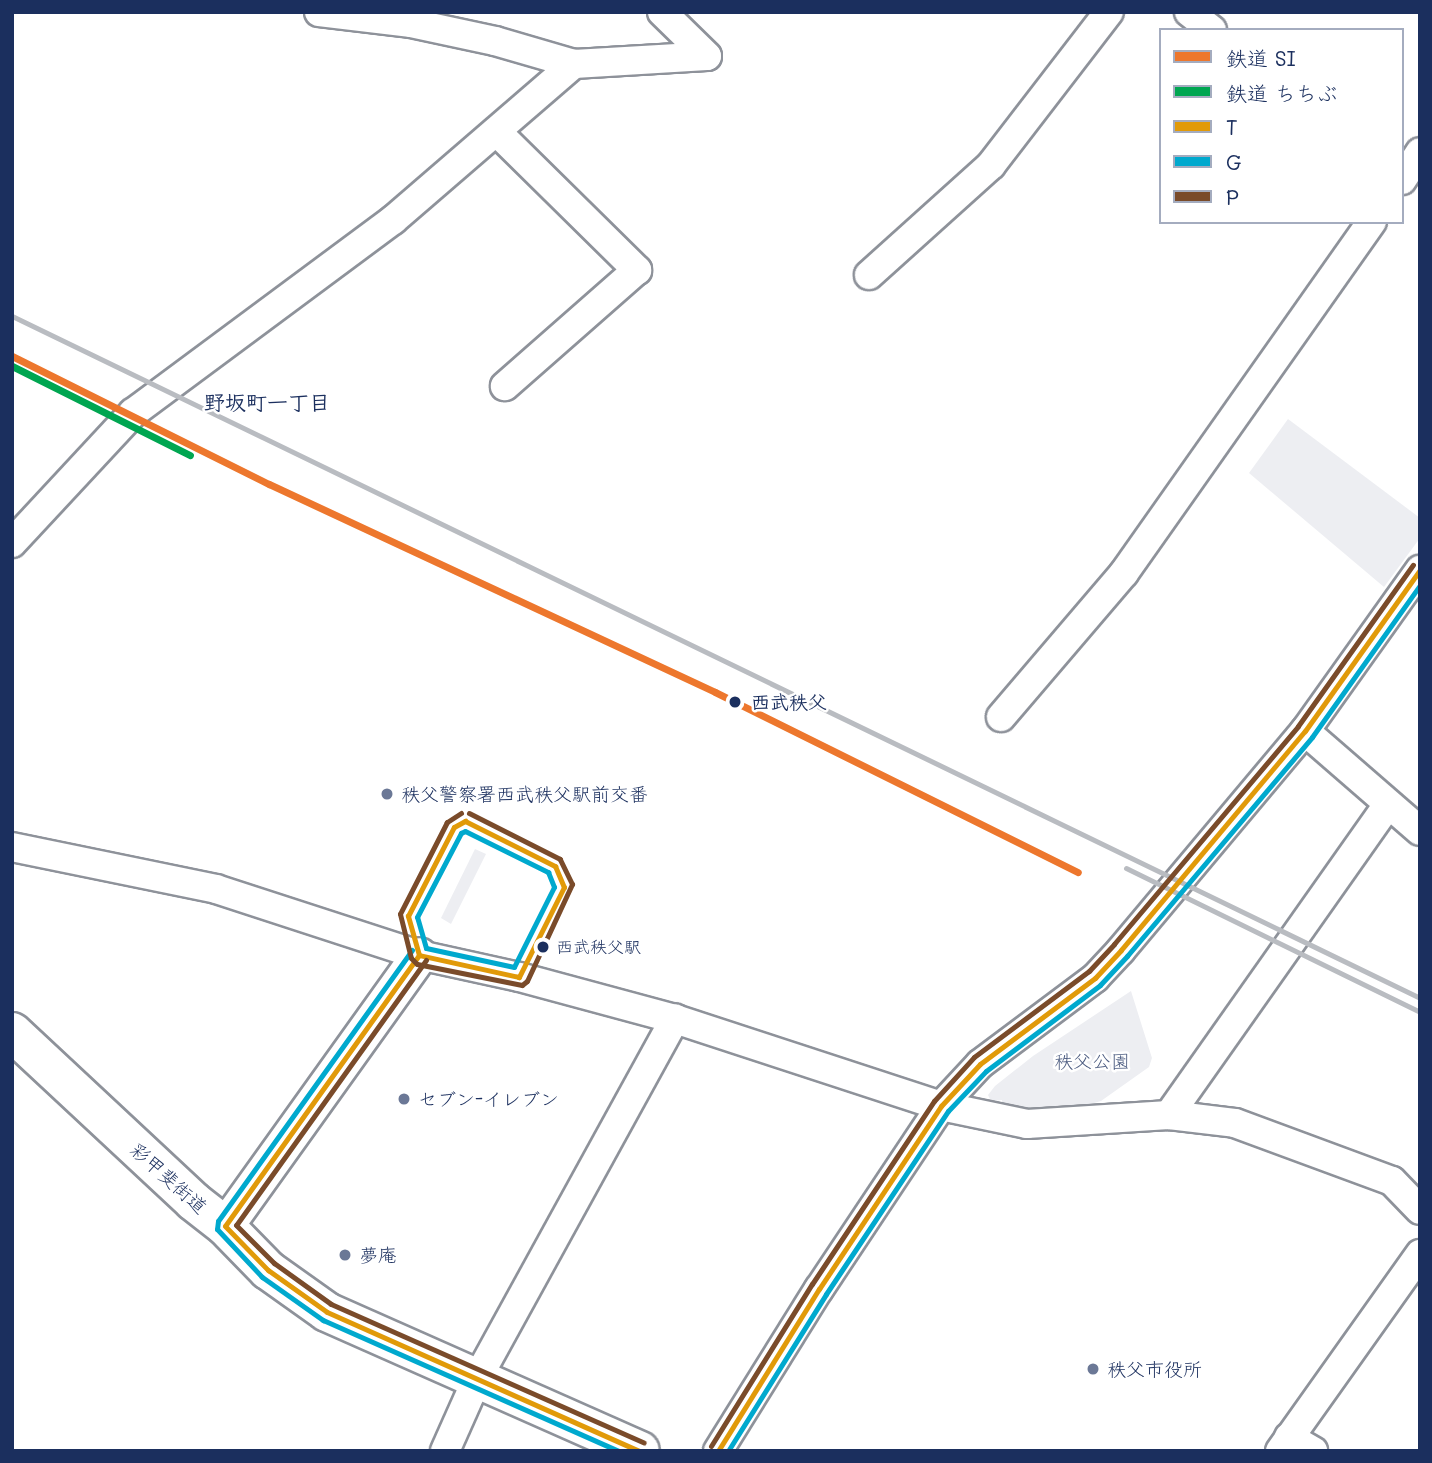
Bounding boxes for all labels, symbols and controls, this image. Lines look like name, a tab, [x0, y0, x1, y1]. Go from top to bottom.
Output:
legend	[1159, 28, 1404, 224]
text: 鉄道 SI	[1226, 44, 1296, 71]
text: 鉄道 ちちぶ	[1226, 79, 1338, 106]
text: T	[1226, 113, 1238, 140]
text: G	[1226, 148, 1242, 175]
text: P	[1226, 183, 1239, 210]
district label: 野坂町一丁目	[204, 389, 330, 415]
place label: 西武秩父	[751, 691, 827, 713]
marker: 西武秩父	[725, 692, 745, 712]
place label: 秩父警察署西武秩父駅前交番	[401, 783, 648, 805]
marker: 秩父警察署西武秩父駅前交番	[379, 786, 395, 802]
place label: 西武秩父駅	[556, 937, 641, 957]
marker: 西武秩父駅	[536, 940, 550, 954]
park label: 秩父公園	[1054, 1050, 1130, 1072]
place label: セブン-イレブン	[418, 1088, 559, 1110]
marker: セブン-イレブン	[396, 1091, 412, 1107]
street label: 彩甲斐街道	[126, 1138, 212, 1218]
place label: 夢庵	[359, 1244, 397, 1266]
marker: 夢庵	[337, 1247, 353, 1263]
place label: 秩父市役所	[1107, 1358, 1202, 1380]
marker: 秩父市役所	[1085, 1361, 1101, 1377]

